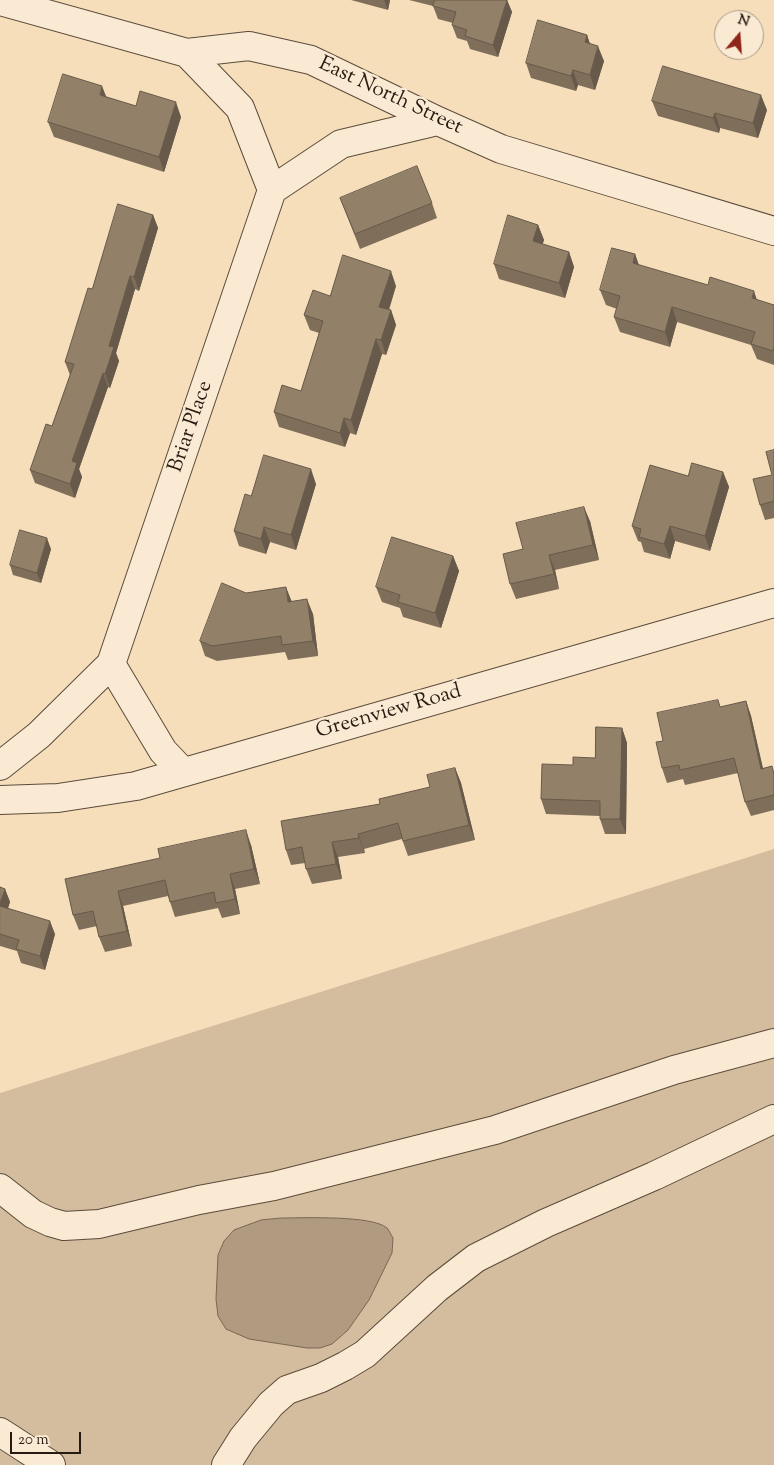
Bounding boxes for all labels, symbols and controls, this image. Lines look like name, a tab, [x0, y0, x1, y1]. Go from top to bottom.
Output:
north arrow	[714, 10, 764, 60]
text: N	[735, 10, 752, 33]
street label: East North Street	[314, 53, 466, 141]
street label: Briar Place	[165, 378, 219, 476]
street label: Greenview Road	[313, 680, 465, 746]
scale bar	[12, 1422, 84, 1454]
text: 20 m	[18, 1430, 49, 1451]

